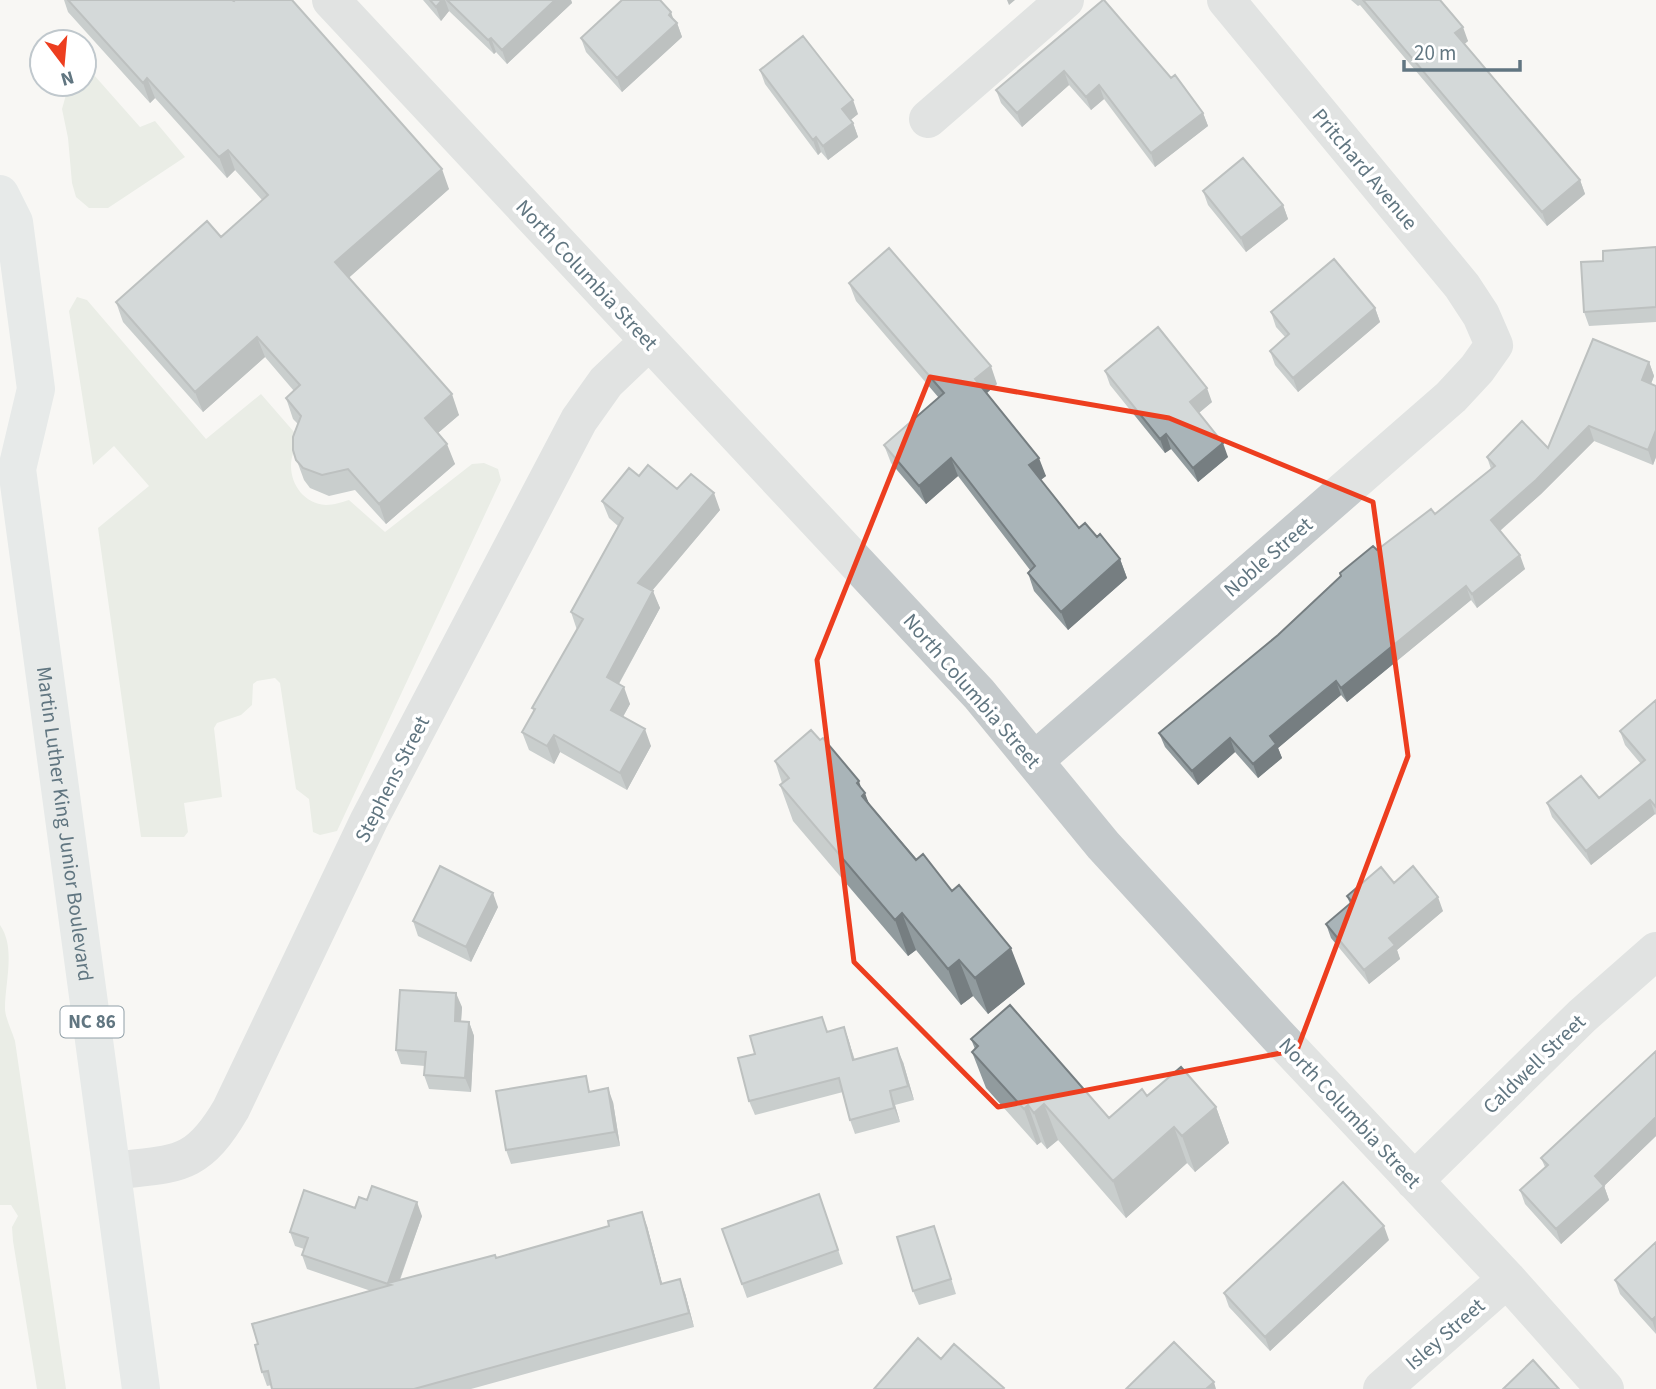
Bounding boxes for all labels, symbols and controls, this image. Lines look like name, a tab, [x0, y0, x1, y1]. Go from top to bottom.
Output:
north arrow	[28, 28, 98, 98]
scale bar	[1404, 28, 1520, 72]
text: 20 m	[1414, 38, 1456, 68]
text: N	[57, 63, 77, 93]
street label: Pritchard Avenue	[1305, 102, 1425, 236]
street label: North Columbia Street	[509, 193, 665, 357]
street label: Noble Street	[1217, 510, 1319, 604]
street label: North Columbia Street	[896, 607, 1048, 775]
street label: Martin Luther King Junior Boulevard	[29, 664, 101, 983]
street label: Stephens Street	[347, 710, 437, 848]
road number: NC 86	[60, 1006, 124, 1038]
street label: Caldwell Street	[1476, 1007, 1592, 1121]
street label: North Columbia Street	[1272, 1031, 1428, 1195]
street label: Isley Street	[1399, 1291, 1491, 1377]

